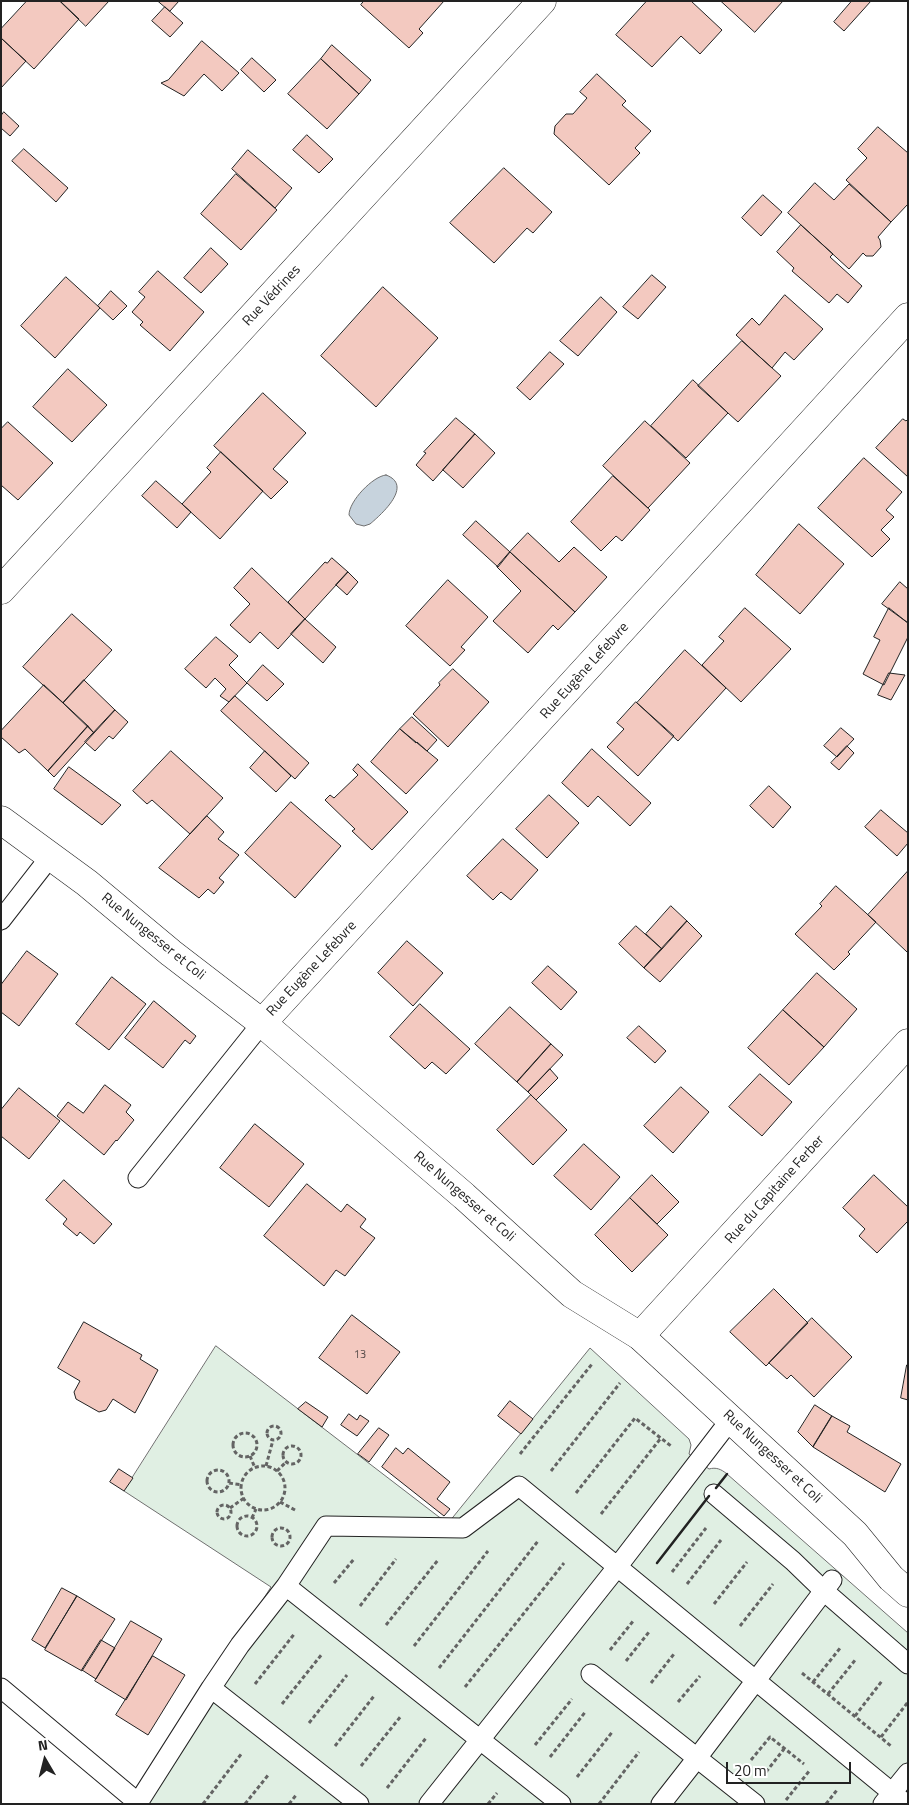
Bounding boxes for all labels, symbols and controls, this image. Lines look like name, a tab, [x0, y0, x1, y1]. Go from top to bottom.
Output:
street label: Rue Védrines	[239, 262, 305, 330]
street label: Rue Eugène Lefebvre	[537, 619, 633, 723]
street label: Rue Nungesser et Coli	[98, 890, 208, 984]
street label: Rue Eugène Lefebvre	[264, 918, 360, 1020]
street label: Rue du Capitaine Ferber	[722, 1132, 828, 1248]
street label: Rue Nungesser et Coli	[410, 1148, 518, 1246]
house number: 13	[354, 1348, 366, 1362]
street label: Rue Nungesser et Coli	[719, 1407, 825, 1507]
text: N	[37, 1734, 49, 1756]
north arrow	[20, 1735, 70, 1785]
scale bar	[729, 1752, 854, 1784]
text: 20 m	[734, 1759, 767, 1782]

